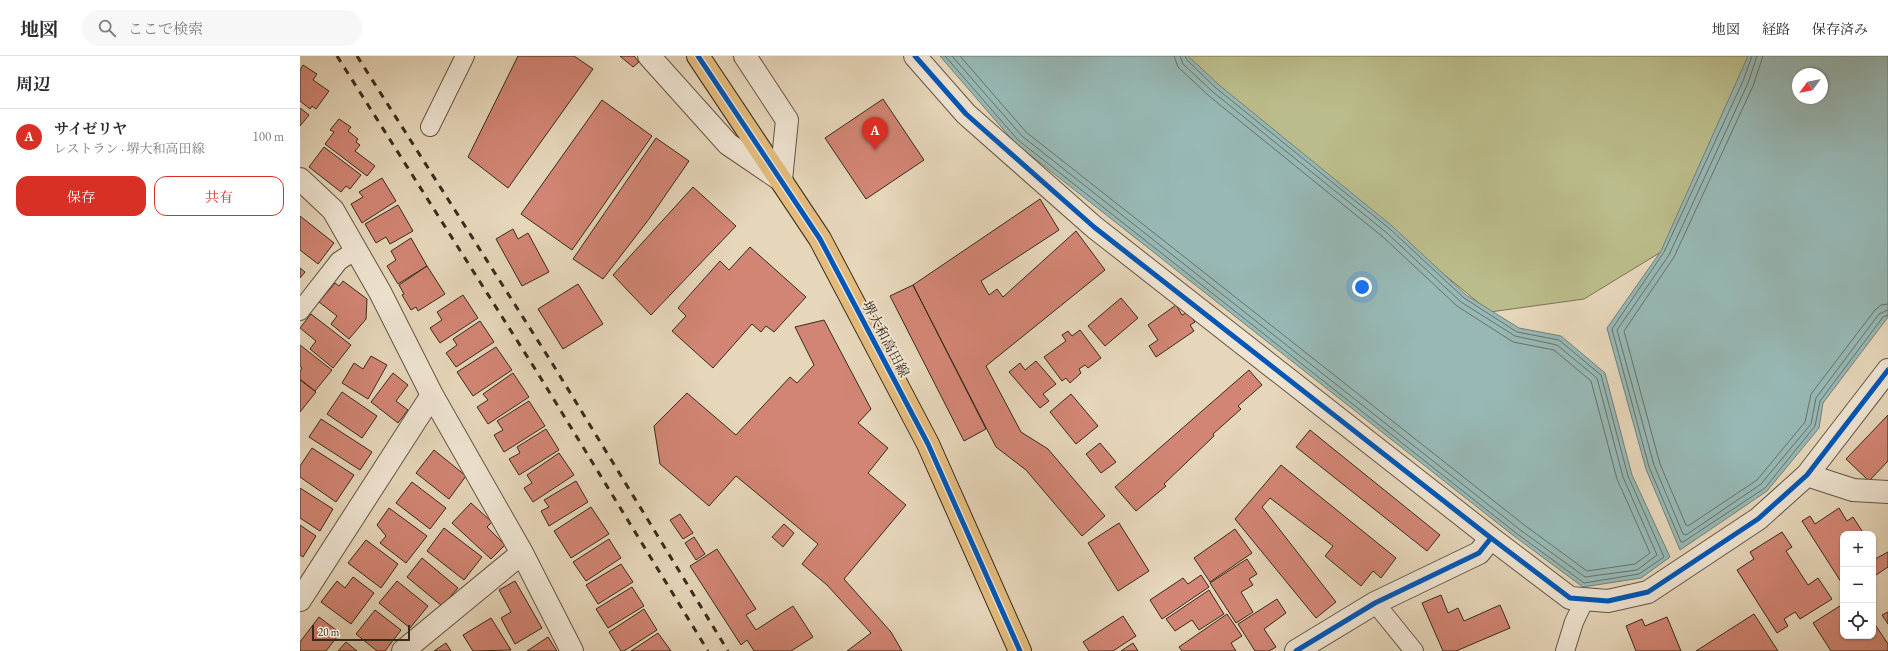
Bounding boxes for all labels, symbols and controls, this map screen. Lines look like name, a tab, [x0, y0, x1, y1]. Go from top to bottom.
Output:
search box	[82, 10, 362, 46]
text: 地図	[20, 17, 58, 42]
icon: search	[96, 17, 118, 39]
text: ここで検索	[128, 19, 203, 38]
text: 地図	[1712, 20, 1740, 38]
text: 経路	[1762, 20, 1790, 38]
text: 保存済み	[1812, 20, 1868, 38]
north arrow	[1792, 68, 1828, 104]
text: 周辺	[16, 73, 50, 95]
pin: A	[862, 117, 888, 150]
text: サイゼリヤ	[54, 119, 127, 138]
text: A	[24, 128, 34, 145]
text: 100 m	[253, 128, 284, 145]
text: レストラン · 堺大和高田線	[54, 140, 204, 157]
button: 保存	[16, 176, 146, 216]
button: 共有	[154, 176, 284, 216]
your location	[1352, 277, 1372, 297]
street label: 堺大和高田線	[858, 298, 914, 380]
map controls	[1840, 531, 1876, 639]
button: +	[1840, 531, 1876, 567]
button: −	[1840, 567, 1876, 603]
button: locate	[1840, 603, 1876, 639]
scale bar	[312, 623, 410, 642]
text: 20 m	[318, 625, 339, 639]

